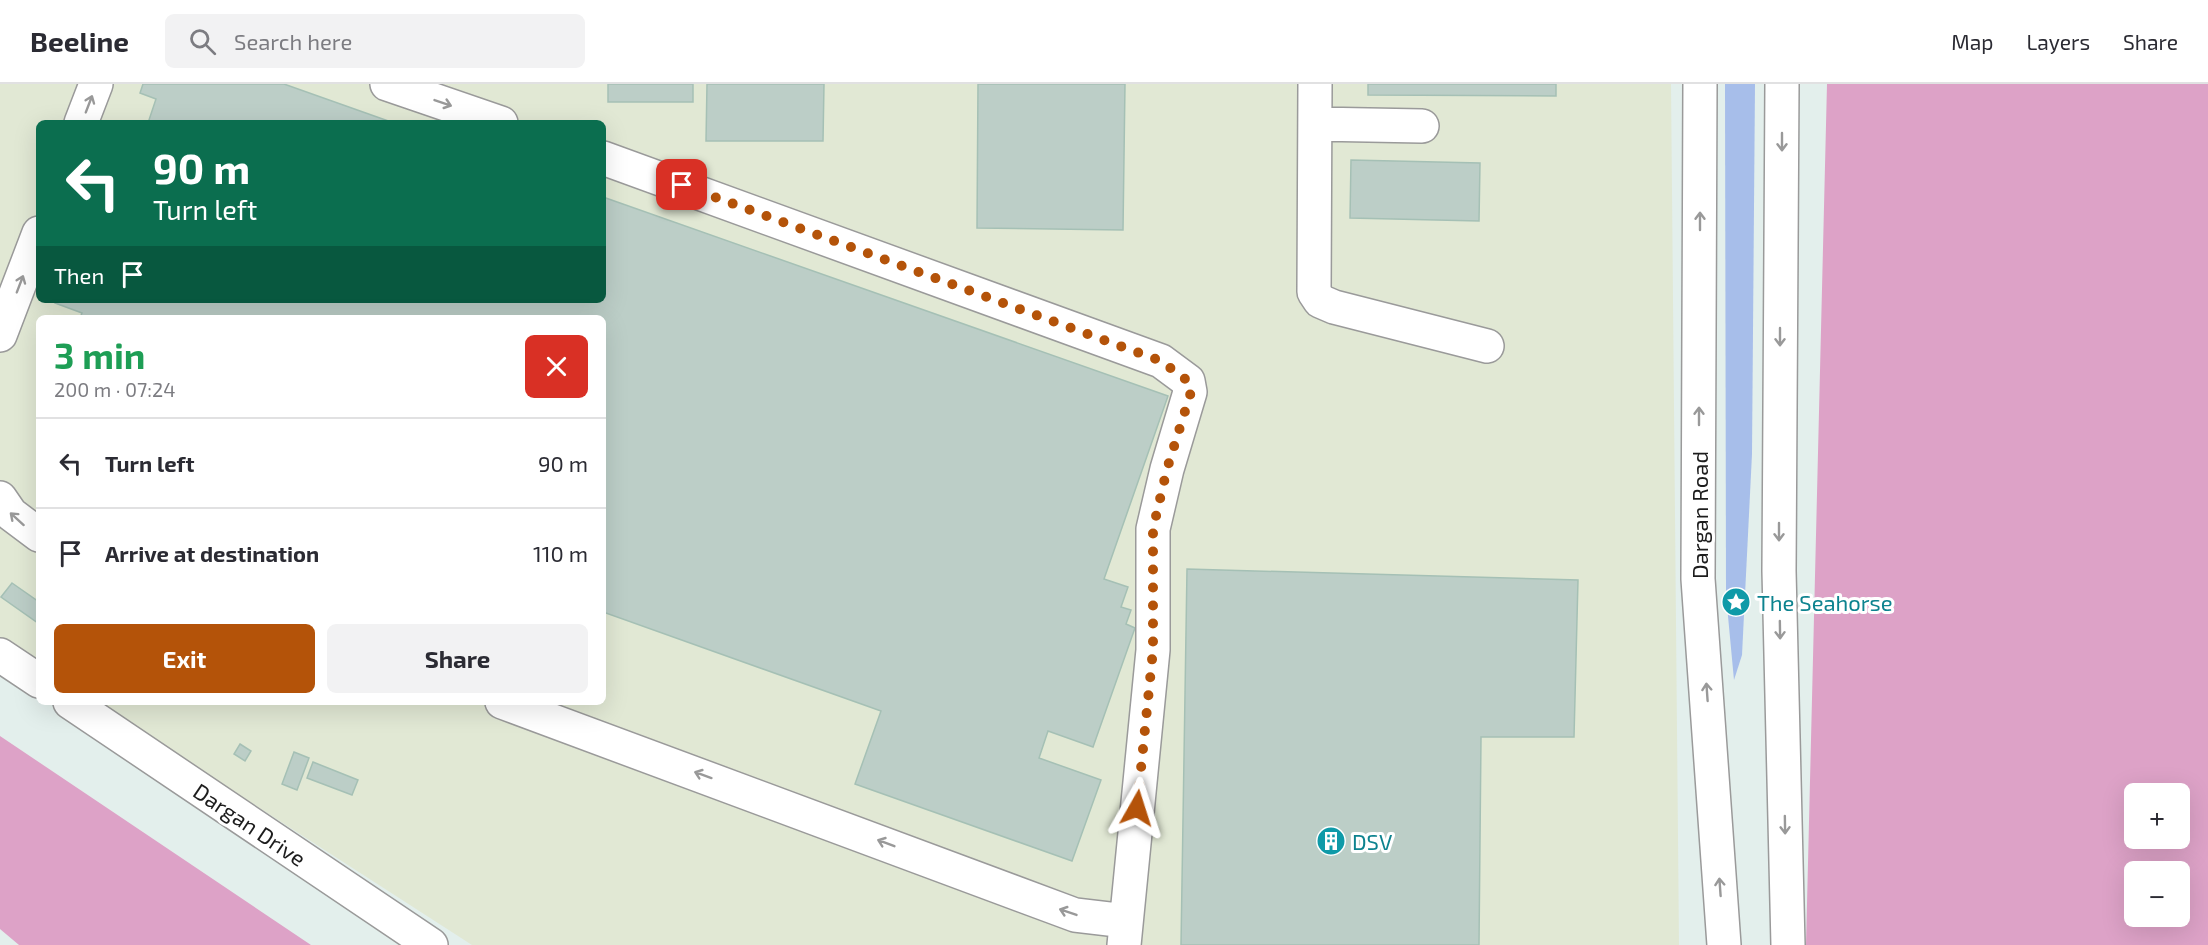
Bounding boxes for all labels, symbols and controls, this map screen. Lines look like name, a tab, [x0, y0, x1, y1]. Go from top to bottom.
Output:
search box	[165, 14, 585, 68]
text: Beeline	[30, 24, 129, 58]
icon: search	[186, 25, 219, 58]
text: Search here	[234, 28, 352, 54]
text: Map	[1951, 29, 1993, 54]
text: Layers	[2026, 29, 2090, 54]
text: Share	[2123, 29, 2178, 54]
one-way arrow	[84, 95, 95, 113]
one-way arrow	[433, 98, 452, 109]
one-way arrow	[1776, 132, 1788, 152]
text: 90 m	[153, 142, 250, 192]
icon: left	[54, 144, 132, 222]
pin	[656, 159, 707, 210]
icon: arrive	[665, 168, 698, 201]
text: Turn left	[153, 193, 257, 225]
one-way arrow	[1694, 211, 1706, 231]
icon: arrive	[116, 258, 149, 291]
text: Then	[54, 262, 104, 288]
one-way arrow	[15, 275, 26, 294]
one-way arrow	[1774, 327, 1786, 347]
text: 3 min	[54, 333, 145, 376]
button: close	[525, 335, 588, 398]
text: 200 m · 07:24	[54, 377, 176, 401]
one-way arrow	[1693, 406, 1705, 426]
icon: left	[54, 447, 87, 480]
text: Turn left	[105, 450, 194, 476]
text: 90 m	[538, 450, 588, 476]
street label: Dargan Road	[1686, 451, 1712, 579]
one-way arrow	[10, 512, 25, 526]
one-way arrow	[1773, 522, 1785, 542]
icon: arrive	[54, 537, 87, 570]
text: Arrive at destination	[105, 540, 319, 566]
text: 110 m	[533, 540, 588, 566]
place icon: The Seahorse	[1720, 586, 1752, 618]
place label: The Seahorse	[1757, 589, 1893, 615]
one-way arrow	[1774, 619, 1786, 639]
button: Exit	[54, 624, 315, 693]
button: Share	[327, 624, 588, 693]
one-way arrow	[1701, 683, 1712, 703]
one-way arrow	[694, 769, 713, 780]
position arrow	[1105, 776, 1169, 840]
street label: Dargan Drive	[189, 777, 311, 871]
map controls	[2124, 783, 2190, 927]
button: +	[2124, 783, 2190, 849]
one-way arrow	[1779, 814, 1791, 834]
building icon: DSV	[1315, 825, 1347, 857]
place label: DSV	[1352, 828, 1393, 854]
one-way arrow	[877, 837, 896, 848]
button: −	[2124, 861, 2190, 927]
one-way arrow	[1715, 877, 1726, 897]
one-way arrow	[1059, 906, 1078, 917]

